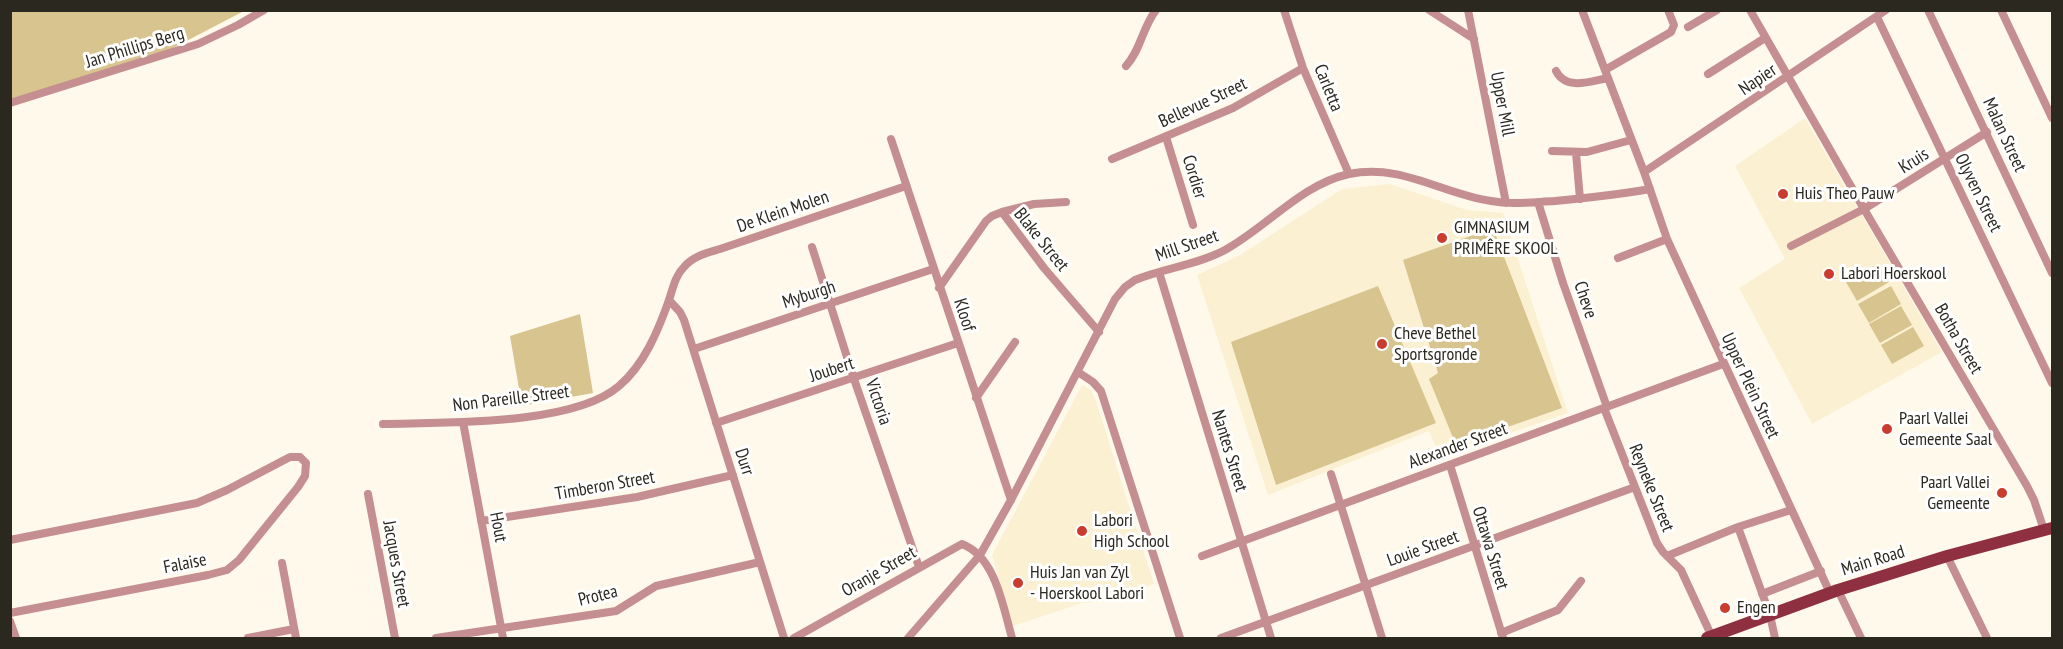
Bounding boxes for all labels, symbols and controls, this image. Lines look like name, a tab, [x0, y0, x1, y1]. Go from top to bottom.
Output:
street label: Jan Phillips Berg	[83, 23, 187, 73]
street label: Napier	[1735, 60, 1781, 100]
street label: Carletta	[1309, 61, 1347, 115]
street label: Upper Mill	[1485, 70, 1519, 138]
street label: Bellevue Street	[1156, 73, 1250, 133]
street label: Malan Street	[1978, 95, 2030, 175]
street label: Kruis	[1895, 144, 1933, 178]
street label: Olyven Street	[1950, 150, 2006, 236]
street label: Cordier	[1177, 153, 1211, 201]
place label: Huis Theo Pauw	[1795, 183, 1894, 205]
street label: De Klein Molen	[734, 186, 832, 238]
marker: Huis Theo Pauw	[1776, 187, 1790, 201]
street label: Blake Street	[1009, 204, 1073, 276]
place label: GIMNASIUM PRIMÊRE SKOOL	[1454, 217, 1558, 260]
street label: Mill Street	[1153, 225, 1221, 267]
marker: GIMNASIUM PRIMÊRE SKOOL	[1435, 231, 1449, 245]
place label: Labori Hoerskool	[1841, 263, 1946, 285]
marker: Labori Hoerskool	[1822, 267, 1836, 281]
street label: Myburgh	[780, 276, 838, 314]
street label: Cheve	[1569, 279, 1601, 321]
street label: Kloof	[949, 296, 979, 334]
street label: Botha Street	[1929, 300, 1987, 378]
place label: Cheve Bethel Sportsgronde	[1394, 323, 1477, 366]
street label: Upper Plein Street	[1716, 330, 1784, 442]
marker: Cheve Bethel Sportsgronde	[1375, 337, 1389, 351]
street label: Joubert	[807, 353, 857, 387]
street label: Victoria	[860, 376, 896, 428]
street label: Non Pareille Street	[452, 381, 570, 417]
street label: Nantes Street	[1206, 408, 1252, 494]
place label: Paarl Vallei Gemeente Saal	[1899, 408, 1992, 450]
street label: Alexander Street	[1406, 418, 1510, 474]
marker: Paarl Vallei Gemeente Saal	[1880, 422, 1894, 436]
street label: Reyneke Street	[1624, 441, 1678, 535]
street label: Durr	[730, 446, 758, 478]
street label: Timberon Street	[554, 467, 656, 505]
place label: Paarl Vallei Gemeente	[1921, 472, 1990, 514]
marker: Paarl Vallei Gemeente	[1995, 486, 2009, 500]
street label: Ottawa Street	[1467, 504, 1513, 592]
street label: Hout	[485, 510, 511, 544]
place label: Labori High School	[1094, 510, 1169, 552]
street label: Jacques Street	[378, 519, 414, 609]
marker: Labori High School	[1075, 524, 1089, 538]
street label: Louie Street	[1384, 526, 1462, 572]
street label: Main Road	[1839, 541, 1907, 581]
street label: Oranje Street	[838, 542, 920, 602]
street label: Falaise	[162, 549, 208, 579]
place label: Huis Jan van Zyl - Hoerskool Labori	[1030, 562, 1144, 604]
marker: Huis Jan van Zyl - Hoerskool Labori	[1011, 576, 1025, 590]
street label: Protea	[576, 581, 620, 611]
place label: Engen	[1737, 597, 1776, 619]
marker: Engen	[1718, 601, 1732, 615]

